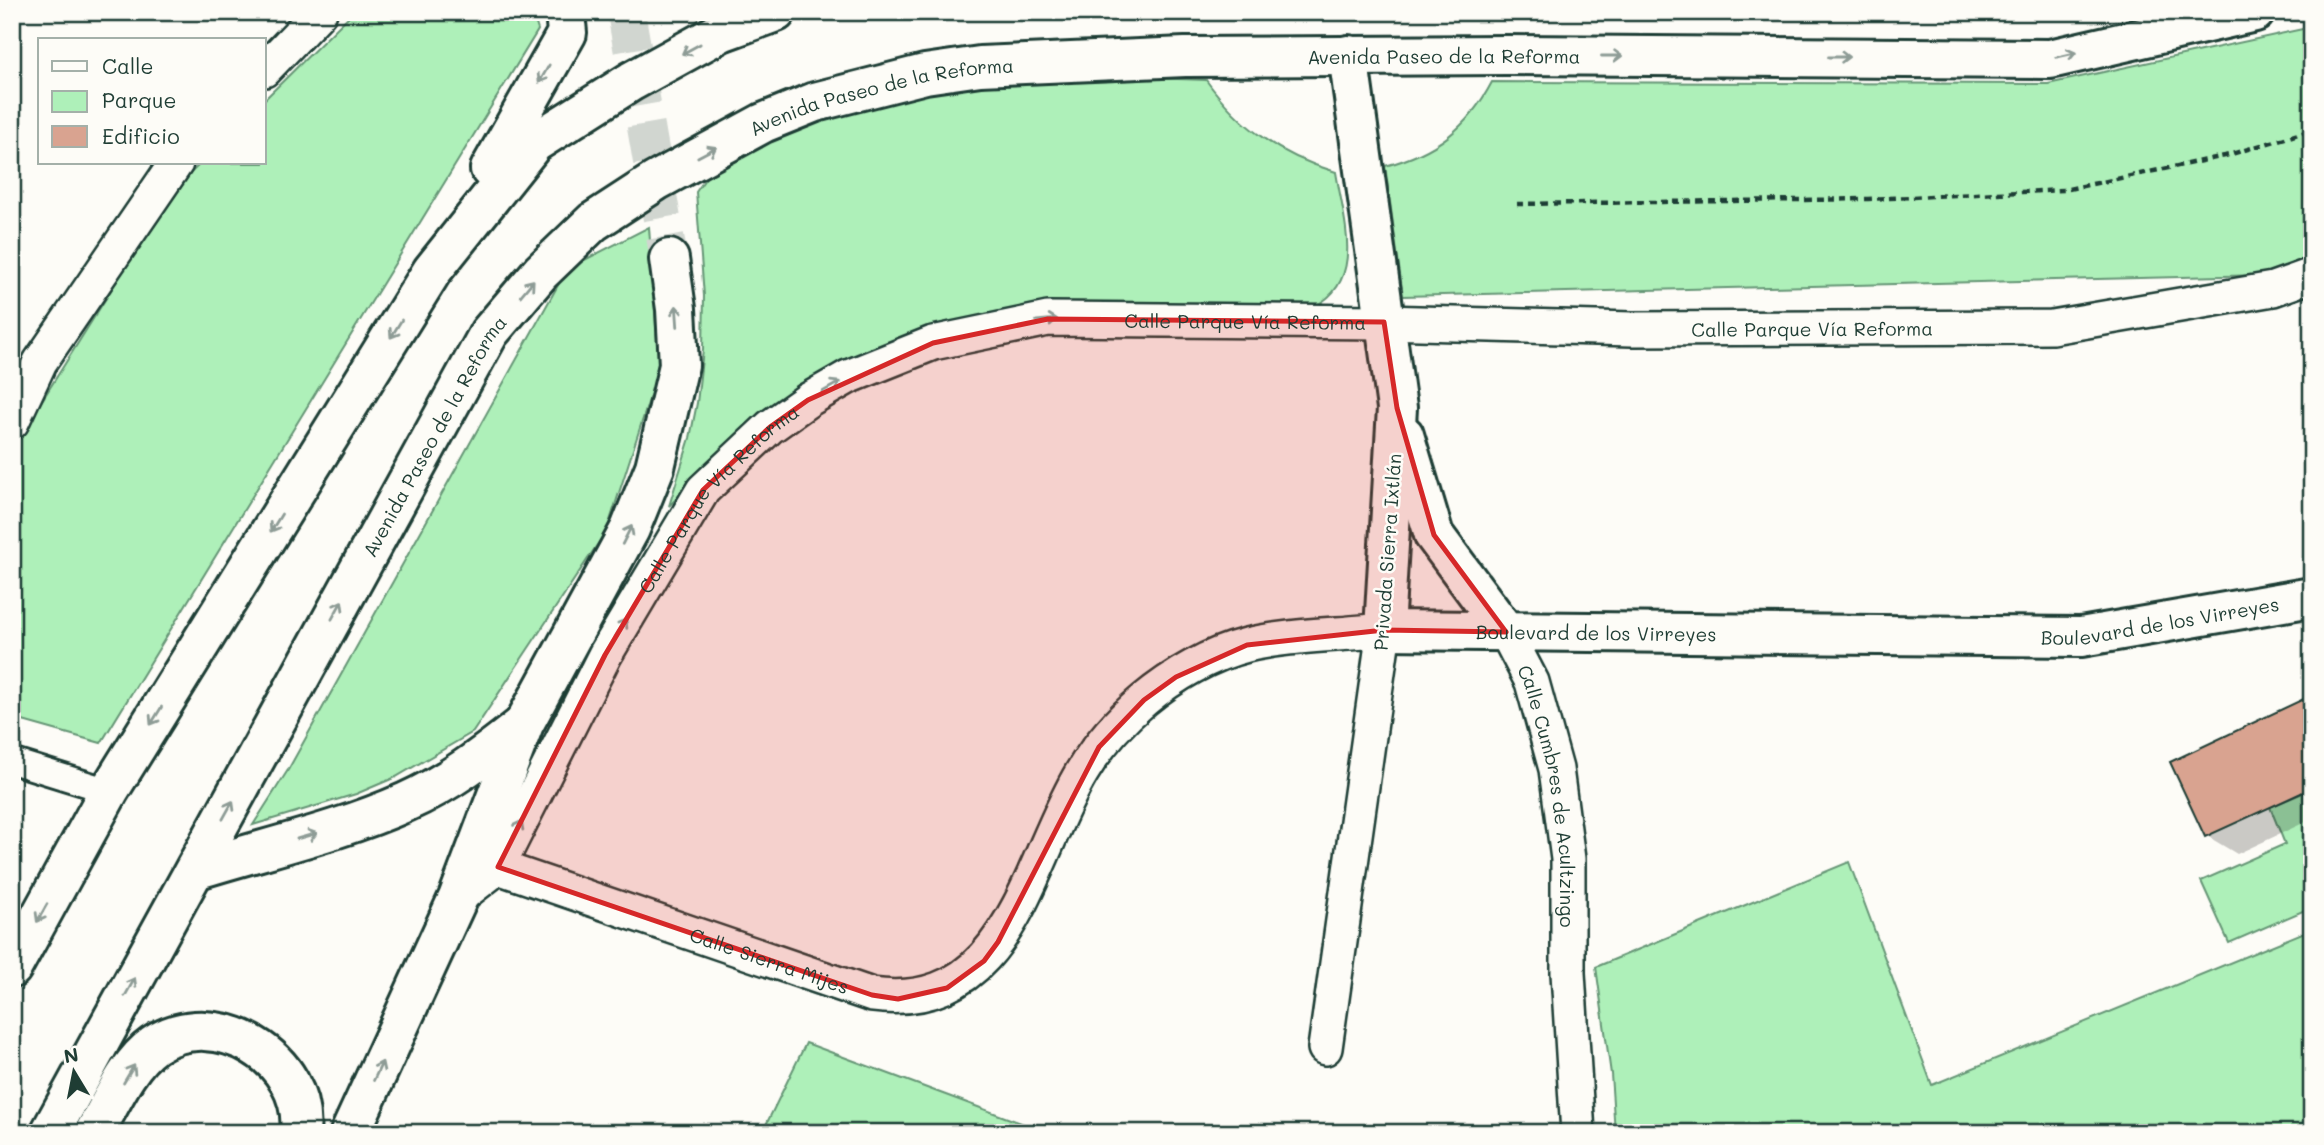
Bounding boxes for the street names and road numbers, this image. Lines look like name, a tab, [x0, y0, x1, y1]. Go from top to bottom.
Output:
street label: Avenida Paseo de la Reforma	[1307, 42, 1581, 69]
street label: Avenida Paseo de la Reforma	[745, 52, 1014, 141]
street label: Calle Parque Vía Reforma	[1124, 307, 1366, 334]
street label: Avenida Paseo de la Reforma	[356, 310, 511, 561]
street label: Calle Parque Vía Reforma	[1691, 315, 1933, 341]
street label: Calle Parque Vía Reforma	[632, 398, 803, 598]
street label: Privada Sierra Ixtlán	[1368, 453, 1406, 651]
street label: Boulevard de los Virreyes	[2041, 590, 2281, 650]
street label: Boulevard de los Virreyes	[1476, 618, 1717, 646]
street label: Calle Cumbres de Acultzingo	[1512, 660, 1581, 927]
street label: Calle Sierra Mijes	[687, 921, 852, 999]

